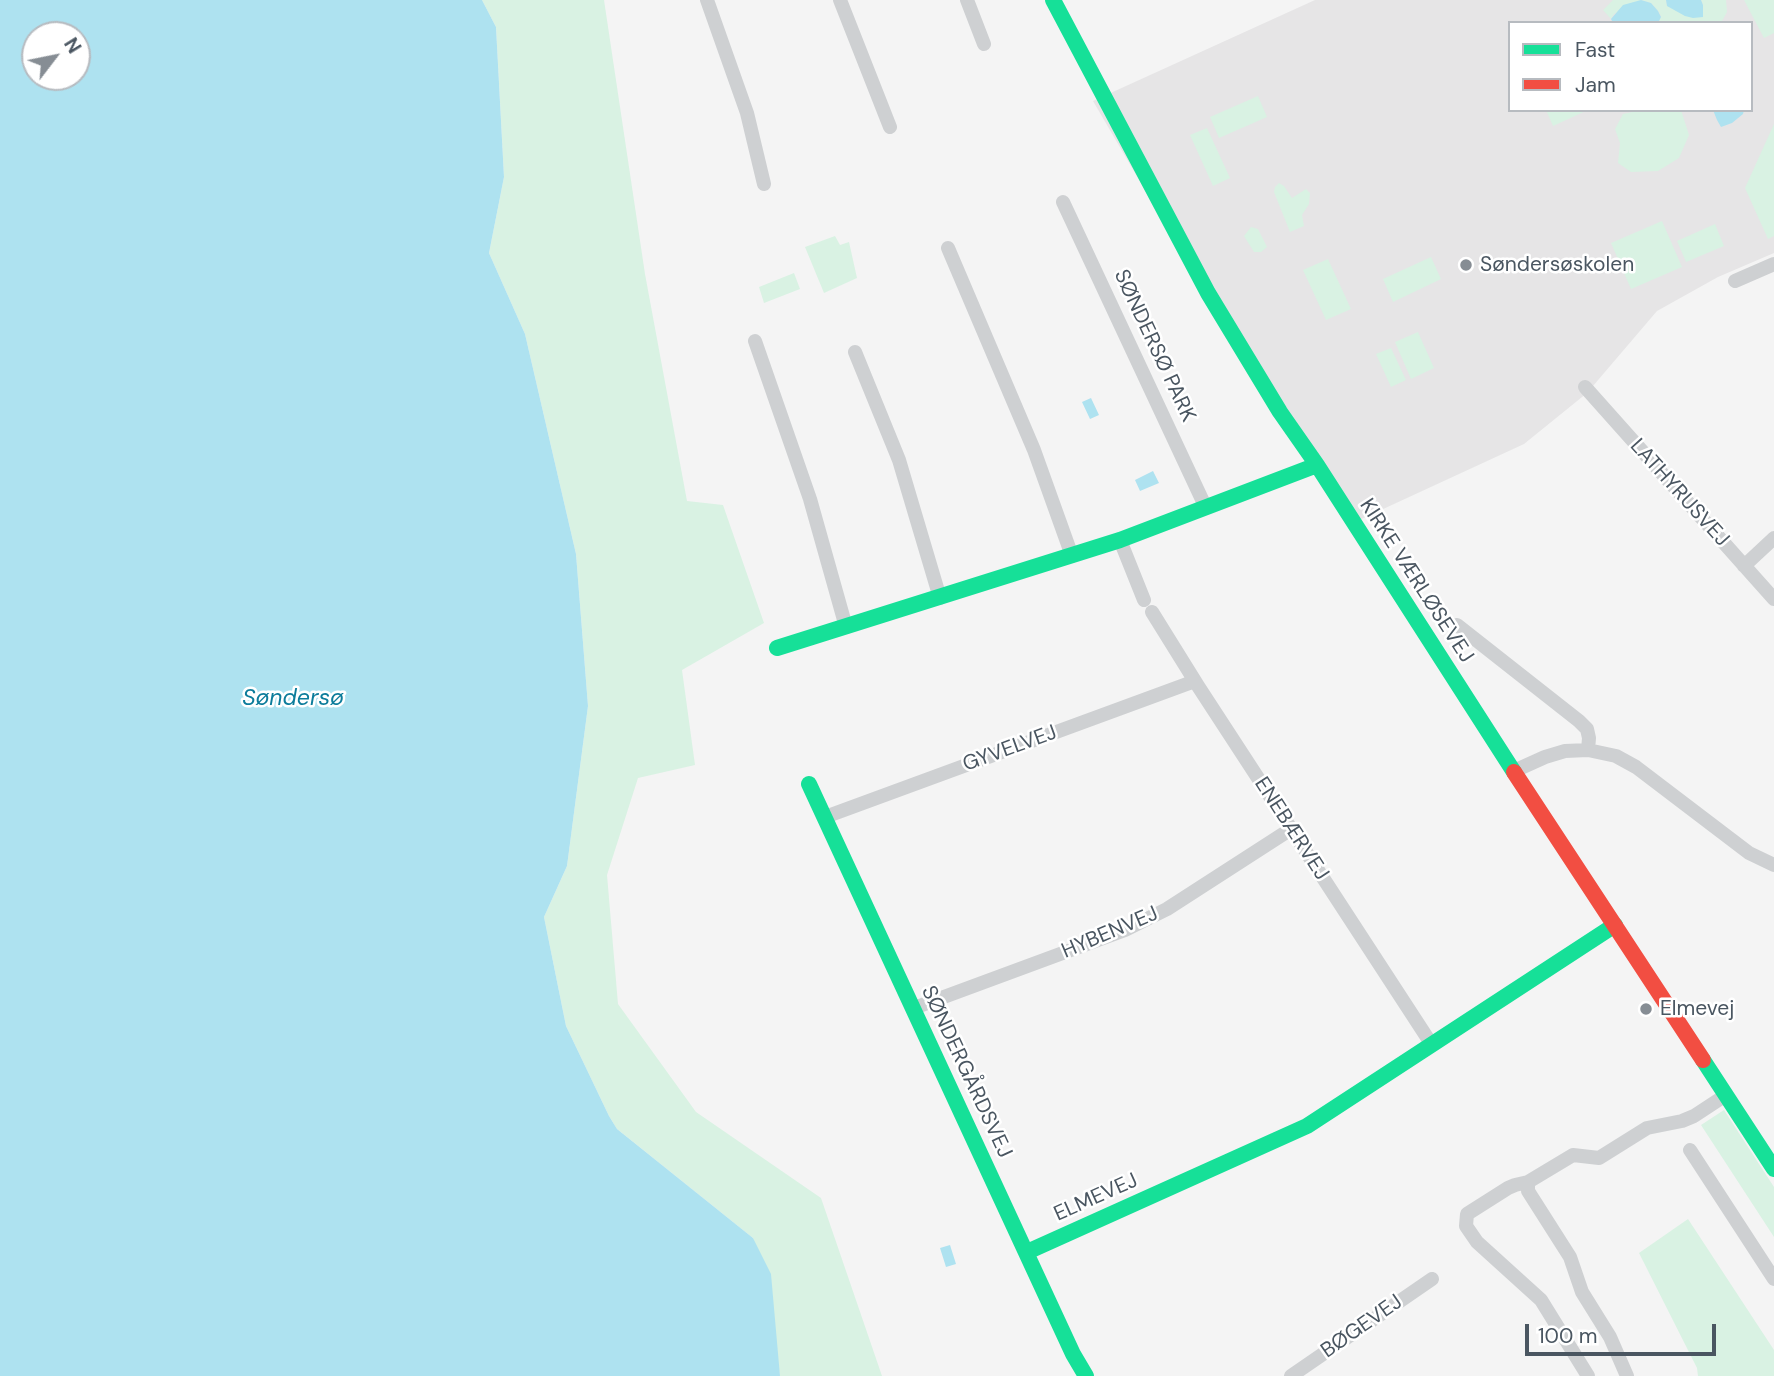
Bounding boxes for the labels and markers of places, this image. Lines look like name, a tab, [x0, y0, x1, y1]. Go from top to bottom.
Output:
place label: Søndersøskolen	[1480, 252, 1634, 278]
marker: Søndersøskolen	[1458, 257, 1474, 273]
place label: Elmevej	[1660, 996, 1734, 1022]
marker: Elmevej	[1638, 1001, 1654, 1017]

